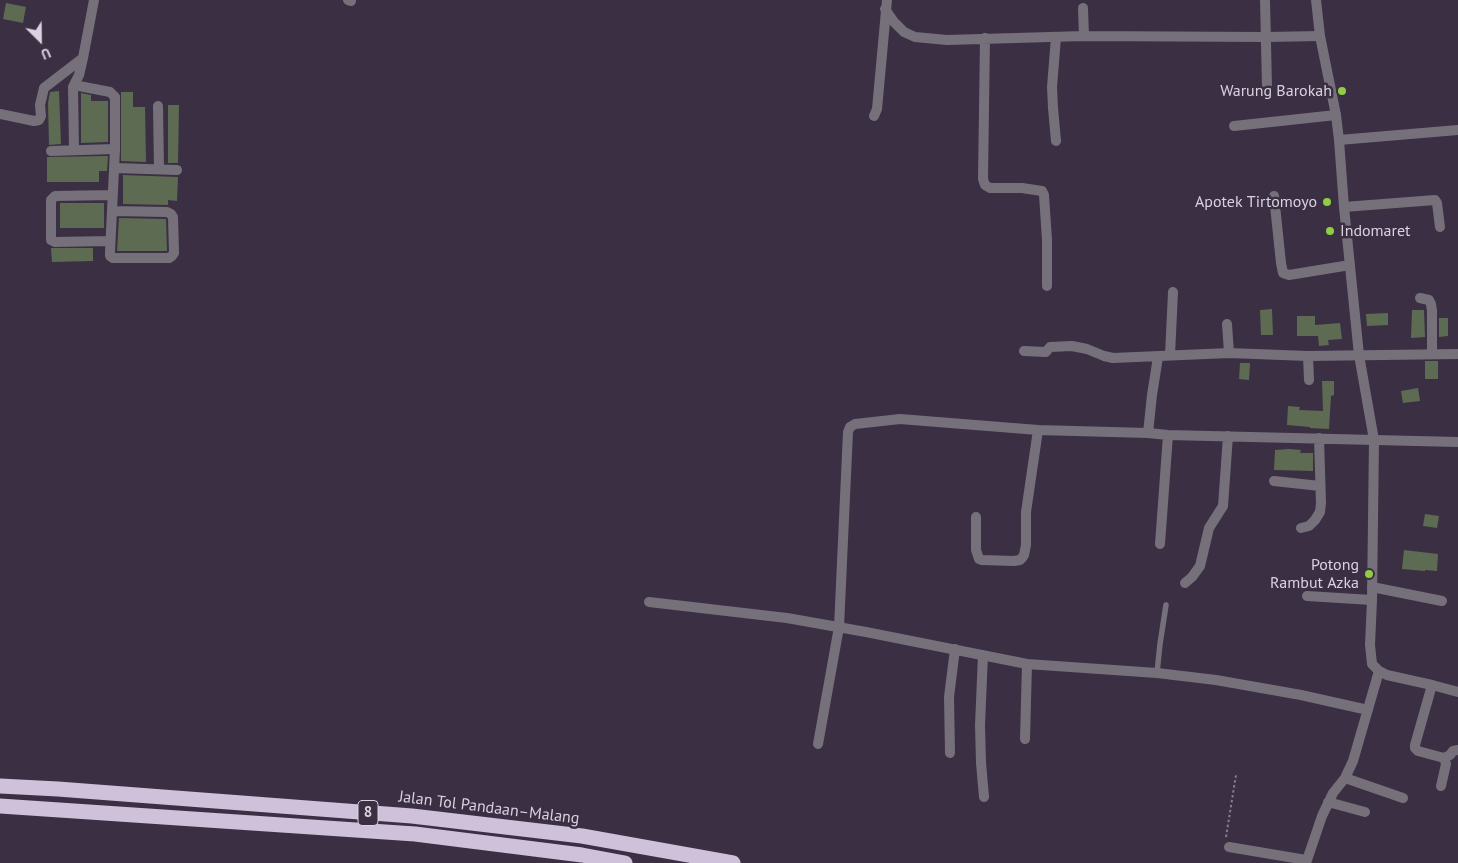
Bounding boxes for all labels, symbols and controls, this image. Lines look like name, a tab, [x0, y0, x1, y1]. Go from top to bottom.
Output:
north arrow	[15, 15, 65, 65]
text: U	[38, 44, 53, 64]
place label: Warung Barokah	[1220, 81, 1332, 101]
marker: Warung Barokah	[1336, 85, 1348, 97]
place label: Apotek Tirtomoyo	[1195, 192, 1317, 212]
marker: Apotek Tirtomoyo	[1321, 196, 1333, 208]
place label: Indomaret	[1340, 221, 1411, 241]
marker: Indomaret	[1324, 225, 1336, 237]
place label: Potong Rambut Azka	[1270, 555, 1359, 593]
marker: Potong Rambut Azka	[1363, 568, 1375, 580]
street label: Jalan Tol Pandaan–Malang	[398, 787, 580, 829]
road number: 8	[358, 800, 378, 826]

